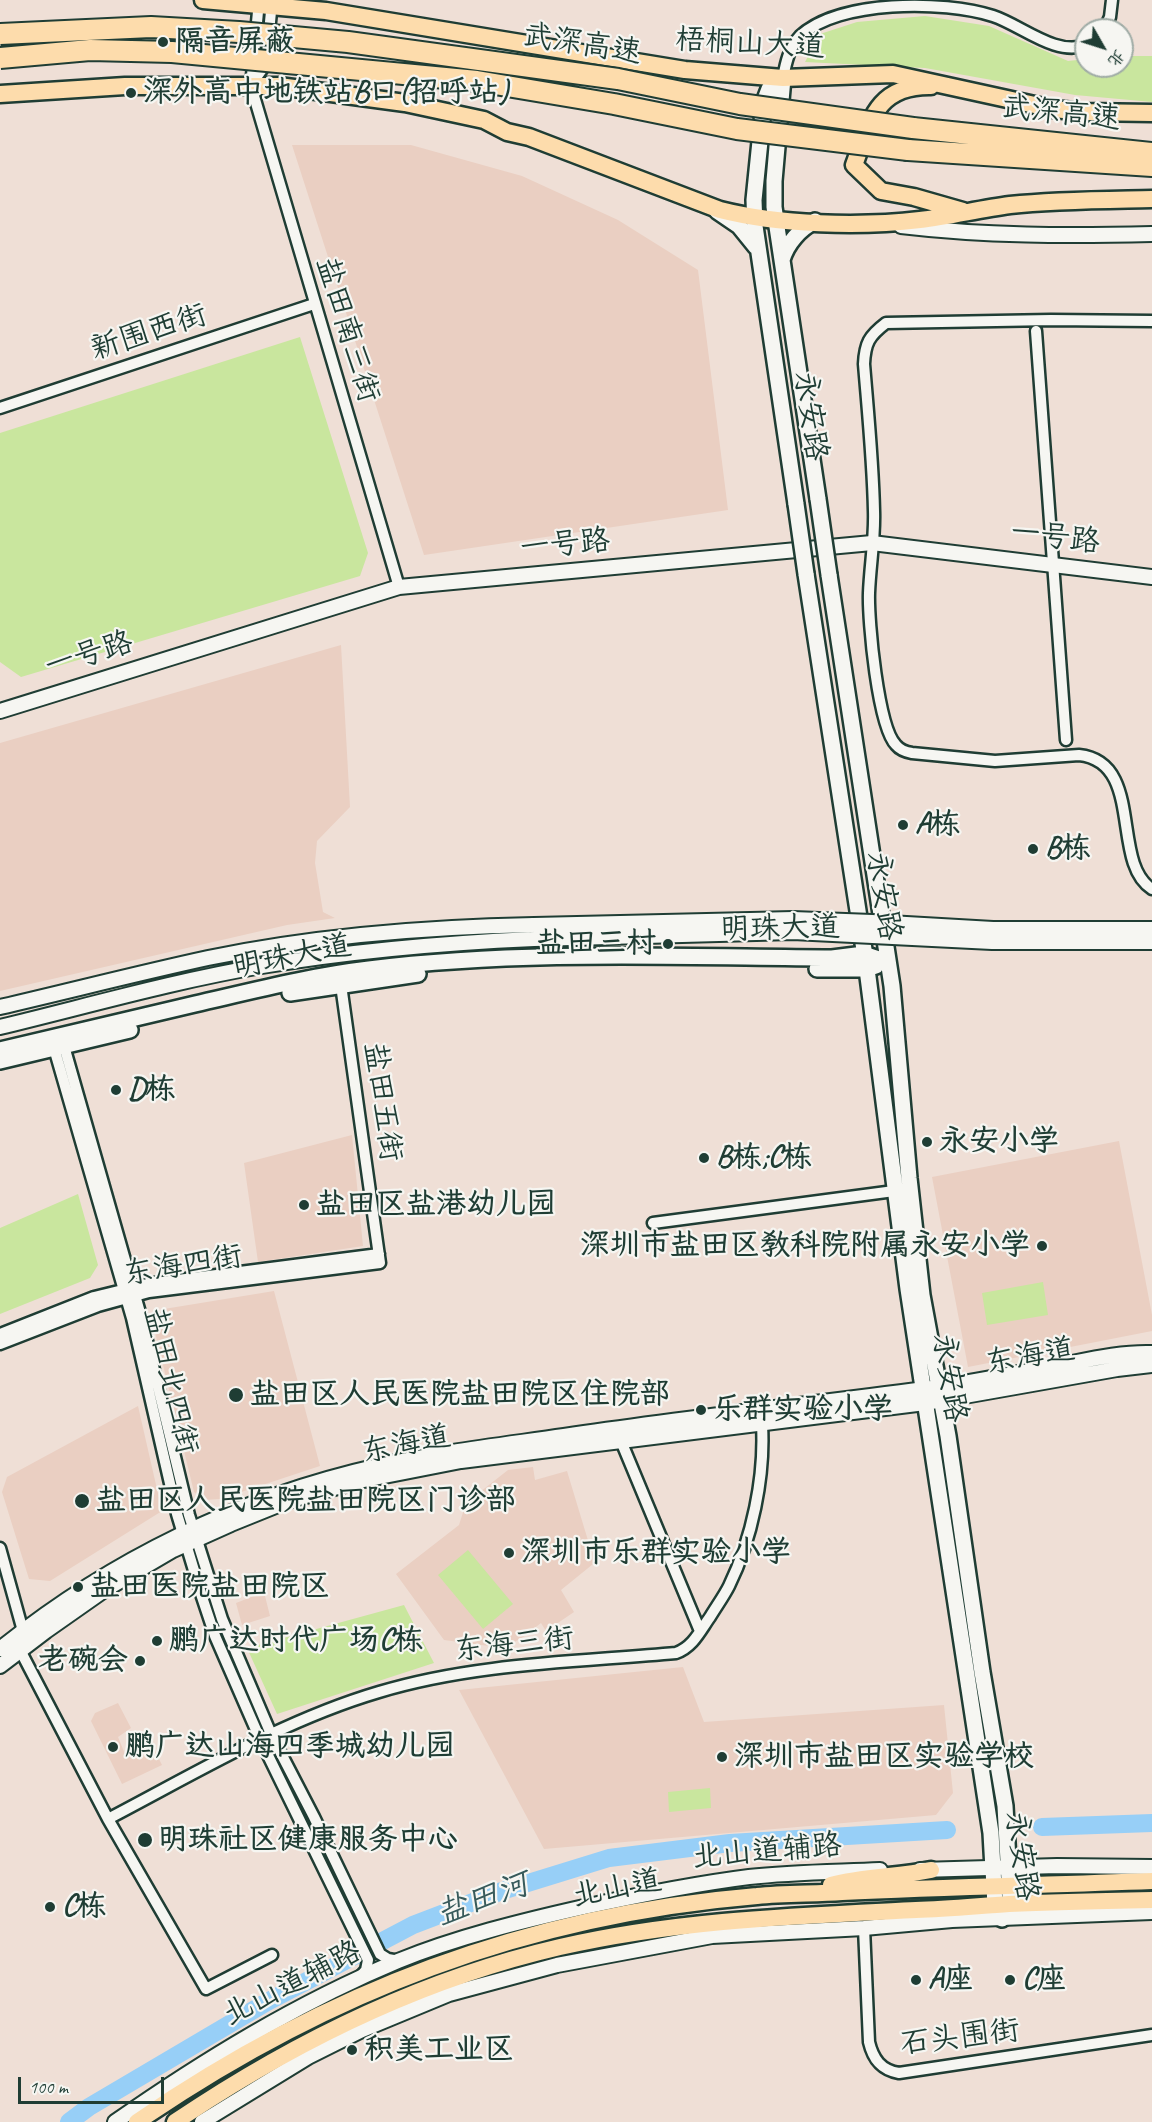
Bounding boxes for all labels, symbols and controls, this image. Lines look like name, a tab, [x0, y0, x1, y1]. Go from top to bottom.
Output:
street label: 武深高速	[520, 18, 644, 72]
north arrow	[1074, 18, 1134, 78]
street label: 梧桐山大道	[674, 22, 826, 66]
place label: 隔音屏蔽	[175, 24, 295, 60]
marker: 隔音屏蔽	[156, 35, 170, 49]
text: 北	[1104, 46, 1129, 71]
place label: 深外高中地铁站B口(招呼站)	[143, 75, 508, 111]
marker: 深外高中地铁站B口(招呼站)	[124, 86, 138, 100]
street label: 武深高速	[999, 90, 1123, 138]
street label: 盐田南三街	[308, 253, 386, 407]
street label: 新围西街	[86, 297, 212, 369]
street label: 永安路	[786, 369, 834, 463]
street label: 一号路	[1008, 515, 1102, 561]
street label: 一号路	[519, 523, 611, 567]
street label: 一号路	[41, 625, 137, 685]
place label: A栋	[915, 807, 960, 843]
marker: A栋	[896, 818, 910, 832]
place label: B栋	[1045, 831, 1091, 867]
marker: B栋	[1026, 842, 1040, 856]
street label: 永安路	[858, 849, 908, 943]
street label: 明珠大道	[720, 910, 840, 948]
place label: 盐田三村	[536, 926, 656, 962]
street label: 明珠大道	[230, 928, 354, 986]
marker: 盐田三村	[661, 937, 675, 951]
street label: 盐田五街	[356, 1040, 408, 1164]
place label: D栋	[128, 1072, 176, 1108]
marker: D栋	[109, 1083, 123, 1097]
place label: 永安小学	[939, 1124, 1059, 1160]
marker: 永安小学	[920, 1135, 934, 1149]
place label: B栋;C栋	[716, 1140, 812, 1176]
marker: B栋;C栋	[697, 1151, 711, 1165]
place label: 盐田区盐港幼儿园	[316, 1187, 556, 1223]
marker: 盐田区盐港幼儿园	[297, 1198, 311, 1212]
place label: 深圳市盐田区教科院附属永安小学	[580, 1228, 1030, 1264]
street label: 东海四街	[121, 1239, 245, 1293]
marker: 深圳市盐田区教科院附属永安小学	[1035, 1239, 1049, 1253]
street label: 盐田北四街	[136, 1304, 204, 1458]
street label: 永安路	[924, 1331, 974, 1425]
street label: 东海道	[983, 1331, 1077, 1383]
place label: 盐田区人民医院盐田院区住院部	[250, 1377, 670, 1413]
marker: 盐田区人民医院盐田院区住院部	[227, 1386, 245, 1404]
place label: 乐群实验小学	[713, 1392, 893, 1428]
marker: 乐群实验小学	[694, 1403, 708, 1417]
street label: 东海道	[358, 1419, 454, 1471]
place label: 盐田区人民医院盐田院区门诊部	[96, 1483, 516, 1519]
marker: 盐田区人民医院盐田院区门诊部	[73, 1492, 91, 1510]
place label: 深圳市乐群实验小学	[521, 1535, 791, 1571]
marker: 深圳市乐群实验小学	[502, 1546, 516, 1560]
place label: 盐田医院盐田院区	[90, 1569, 330, 1605]
marker: 盐田医院盐田院区	[71, 1580, 85, 1594]
street label: 东海三街	[452, 1621, 576, 1669]
place label: 鹏广达时代广场C栋	[169, 1623, 423, 1659]
marker: 鹏广达时代广场C栋	[150, 1634, 164, 1648]
place label: 老碗会	[38, 1643, 128, 1679]
marker: 老碗会	[133, 1654, 147, 1668]
place label: 鹏广达山海四季城幼儿园	[125, 1729, 455, 1765]
place label: 深圳市盐田区实验学校	[734, 1739, 1034, 1775]
marker: 鹏广达山海四季城幼儿园	[106, 1740, 120, 1754]
marker: 深圳市盐田区实验学校	[715, 1750, 729, 1764]
street label: 永安路	[997, 1809, 1045, 1903]
place label: 明珠社区健康服务中心	[158, 1822, 458, 1858]
street label: 北山道辅路	[691, 1828, 843, 1876]
marker: 明珠社区健康服务中心	[136, 1831, 154, 1849]
street label: 北山道	[569, 1863, 665, 1915]
water label: 盐田河	[431, 1866, 535, 1934]
place label: C栋	[62, 1889, 106, 1925]
marker: C栋	[43, 1900, 57, 1914]
street label: 北山道辅路	[217, 1934, 367, 2034]
place label: A座	[928, 1962, 973, 1998]
place label: C座	[1022, 1962, 1066, 1998]
marker: A座	[909, 1973, 923, 1987]
marker: C座	[1003, 1973, 1017, 1987]
street label: 石头围街	[898, 2013, 1022, 2063]
place label: 积美工业区	[364, 2032, 514, 2068]
marker: 积美工业区	[345, 2043, 359, 2057]
scale bar	[21, 2065, 166, 2103]
text: 100 m	[29, 2076, 68, 2098]

